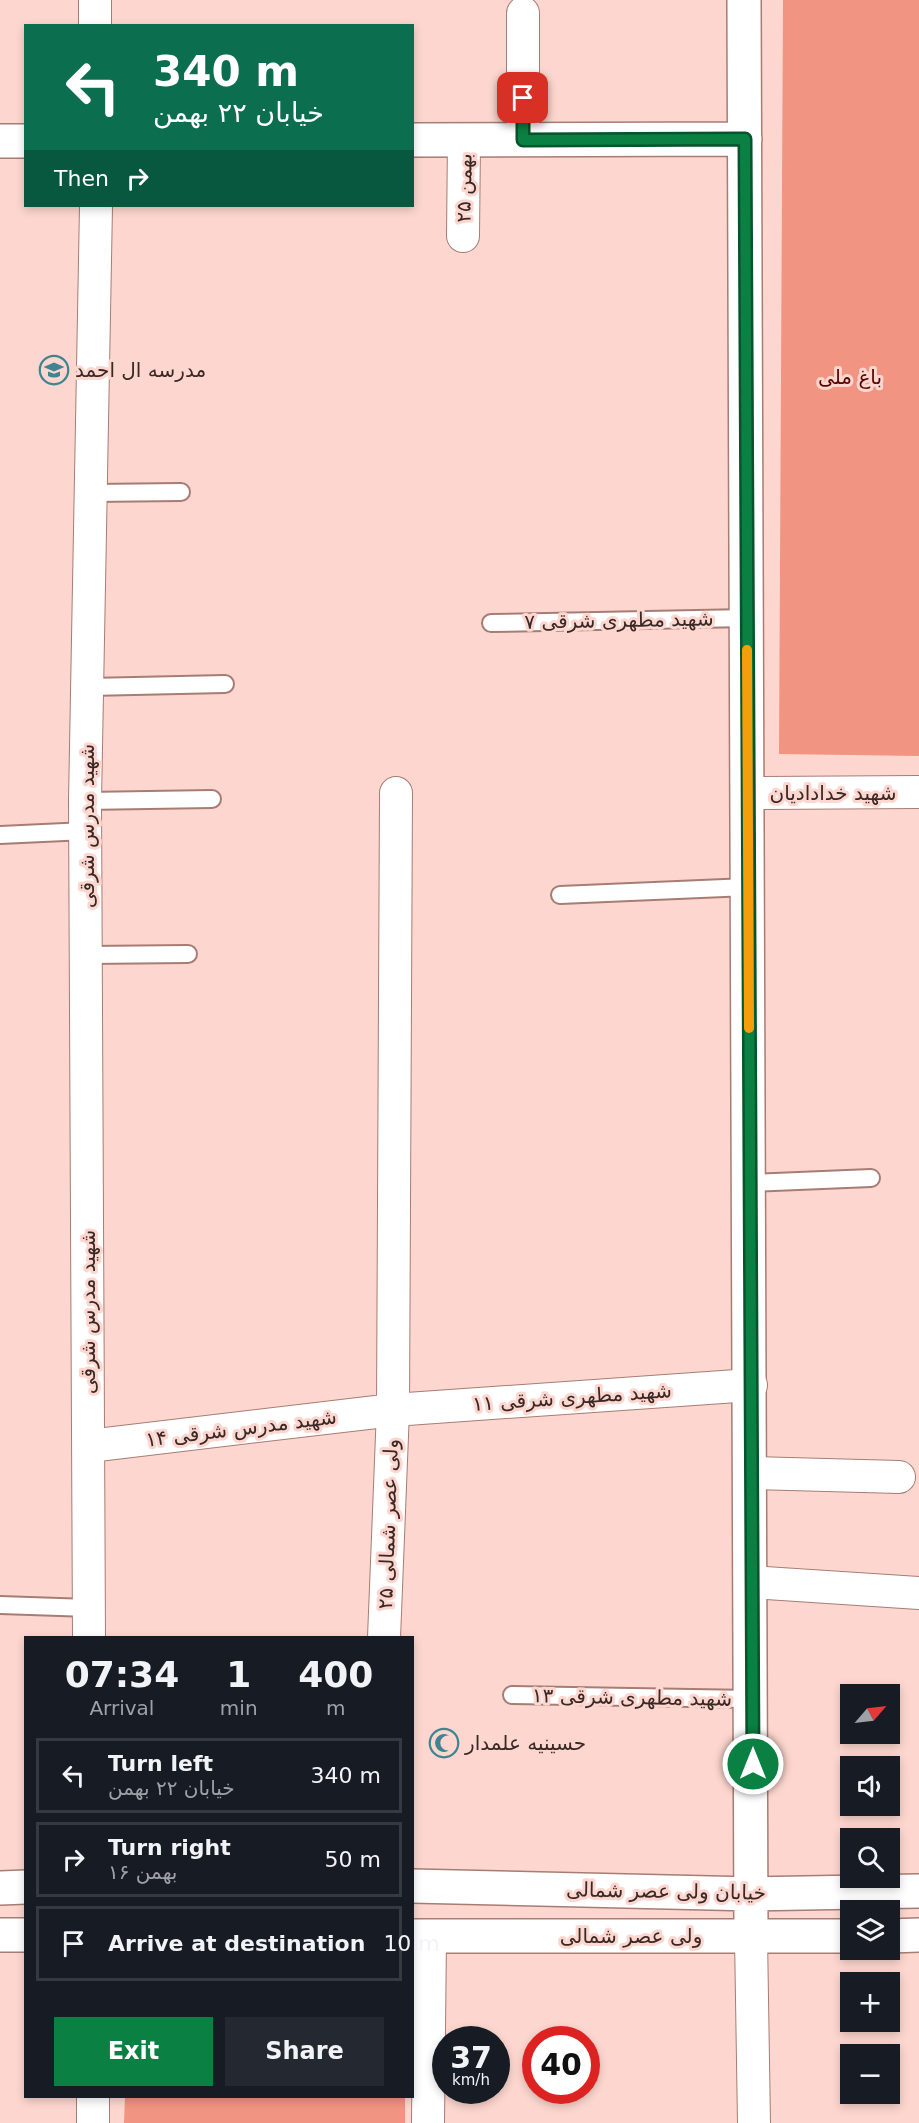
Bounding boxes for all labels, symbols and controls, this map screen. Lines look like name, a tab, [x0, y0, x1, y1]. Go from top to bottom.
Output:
text: 340 m	[153, 47, 299, 96]
icon: left	[54, 48, 132, 126]
pin	[497, 72, 548, 123]
icon: arrive	[506, 81, 539, 114]
text: خیابان ۲۲ بهمن	[153, 97, 324, 128]
street label: بهمن ۲۵	[451, 153, 477, 223]
icon: right	[121, 162, 154, 195]
text: Then	[54, 166, 109, 191]
school or university icon: مدرسه ال احمد	[38, 354, 70, 386]
place label: مدرسه ال احمد	[75, 358, 206, 382]
park label: باغ ملی	[818, 365, 882, 389]
street label: شهید مطهری شرقی ۷	[524, 606, 714, 634]
street label: شهید مدرس شرقی	[75, 744, 99, 908]
street label: شهید خدادادیان	[769, 781, 897, 805]
street label: شهید مدرس شرقی	[76, 1230, 100, 1394]
street label: شهید مطهری شرقی ۱۱	[471, 1378, 673, 1416]
street label: شهید مدرس شرقی ۱۴	[144, 1404, 338, 1452]
street label: ولی عصر شمالی ۲۵	[373, 1438, 403, 1610]
text: 07:34	[65, 1654, 179, 1695]
text: 1	[226, 1654, 251, 1695]
text: 400	[298, 1654, 373, 1695]
street label: شهید مطهری شرقی ۱۳	[532, 1683, 732, 1711]
north arrow	[840, 1684, 900, 1744]
map controls	[840, 1684, 900, 2104]
text: Arrival	[89, 1696, 154, 1720]
text: min	[220, 1696, 258, 1720]
text: m	[326, 1696, 346, 1720]
mosque icon: حسینیه علمدار	[428, 1727, 460, 1759]
place label: حسینیه علمدار	[464, 1731, 586, 1755]
position arrow	[721, 1732, 785, 1796]
text: Turn left	[108, 1751, 213, 1776]
button: sound	[840, 1756, 900, 1816]
icon: left	[57, 1759, 90, 1792]
text: 340 m	[311, 1763, 381, 1788]
text: خیابان ۲۲ بهمن	[108, 1776, 235, 1800]
button: search	[840, 1828, 900, 1888]
text: Turn right	[108, 1835, 231, 1860]
icon: right	[57, 1843, 90, 1876]
text: 50 m	[325, 1847, 381, 1872]
text: بهمن ۱۶	[108, 1860, 177, 1884]
street label: خیابان ولی عصر شمالی	[566, 1877, 766, 1905]
button: layers	[840, 1900, 900, 1960]
street label: ولی عصر شمالی	[560, 1924, 702, 1948]
icon: arrive	[57, 1927, 90, 1960]
text: Arrive at destination	[108, 1931, 365, 1956]
text: 10 m	[383, 1931, 440, 1956]
button: +	[840, 1972, 900, 2032]
button: Exit	[54, 2017, 213, 2086]
button: Share	[225, 2017, 384, 2086]
speed limit sign: 40	[522, 2026, 600, 2104]
text: 37	[450, 2040, 492, 2075]
button: −	[840, 2044, 900, 2104]
text: km/h	[452, 2071, 490, 2089]

